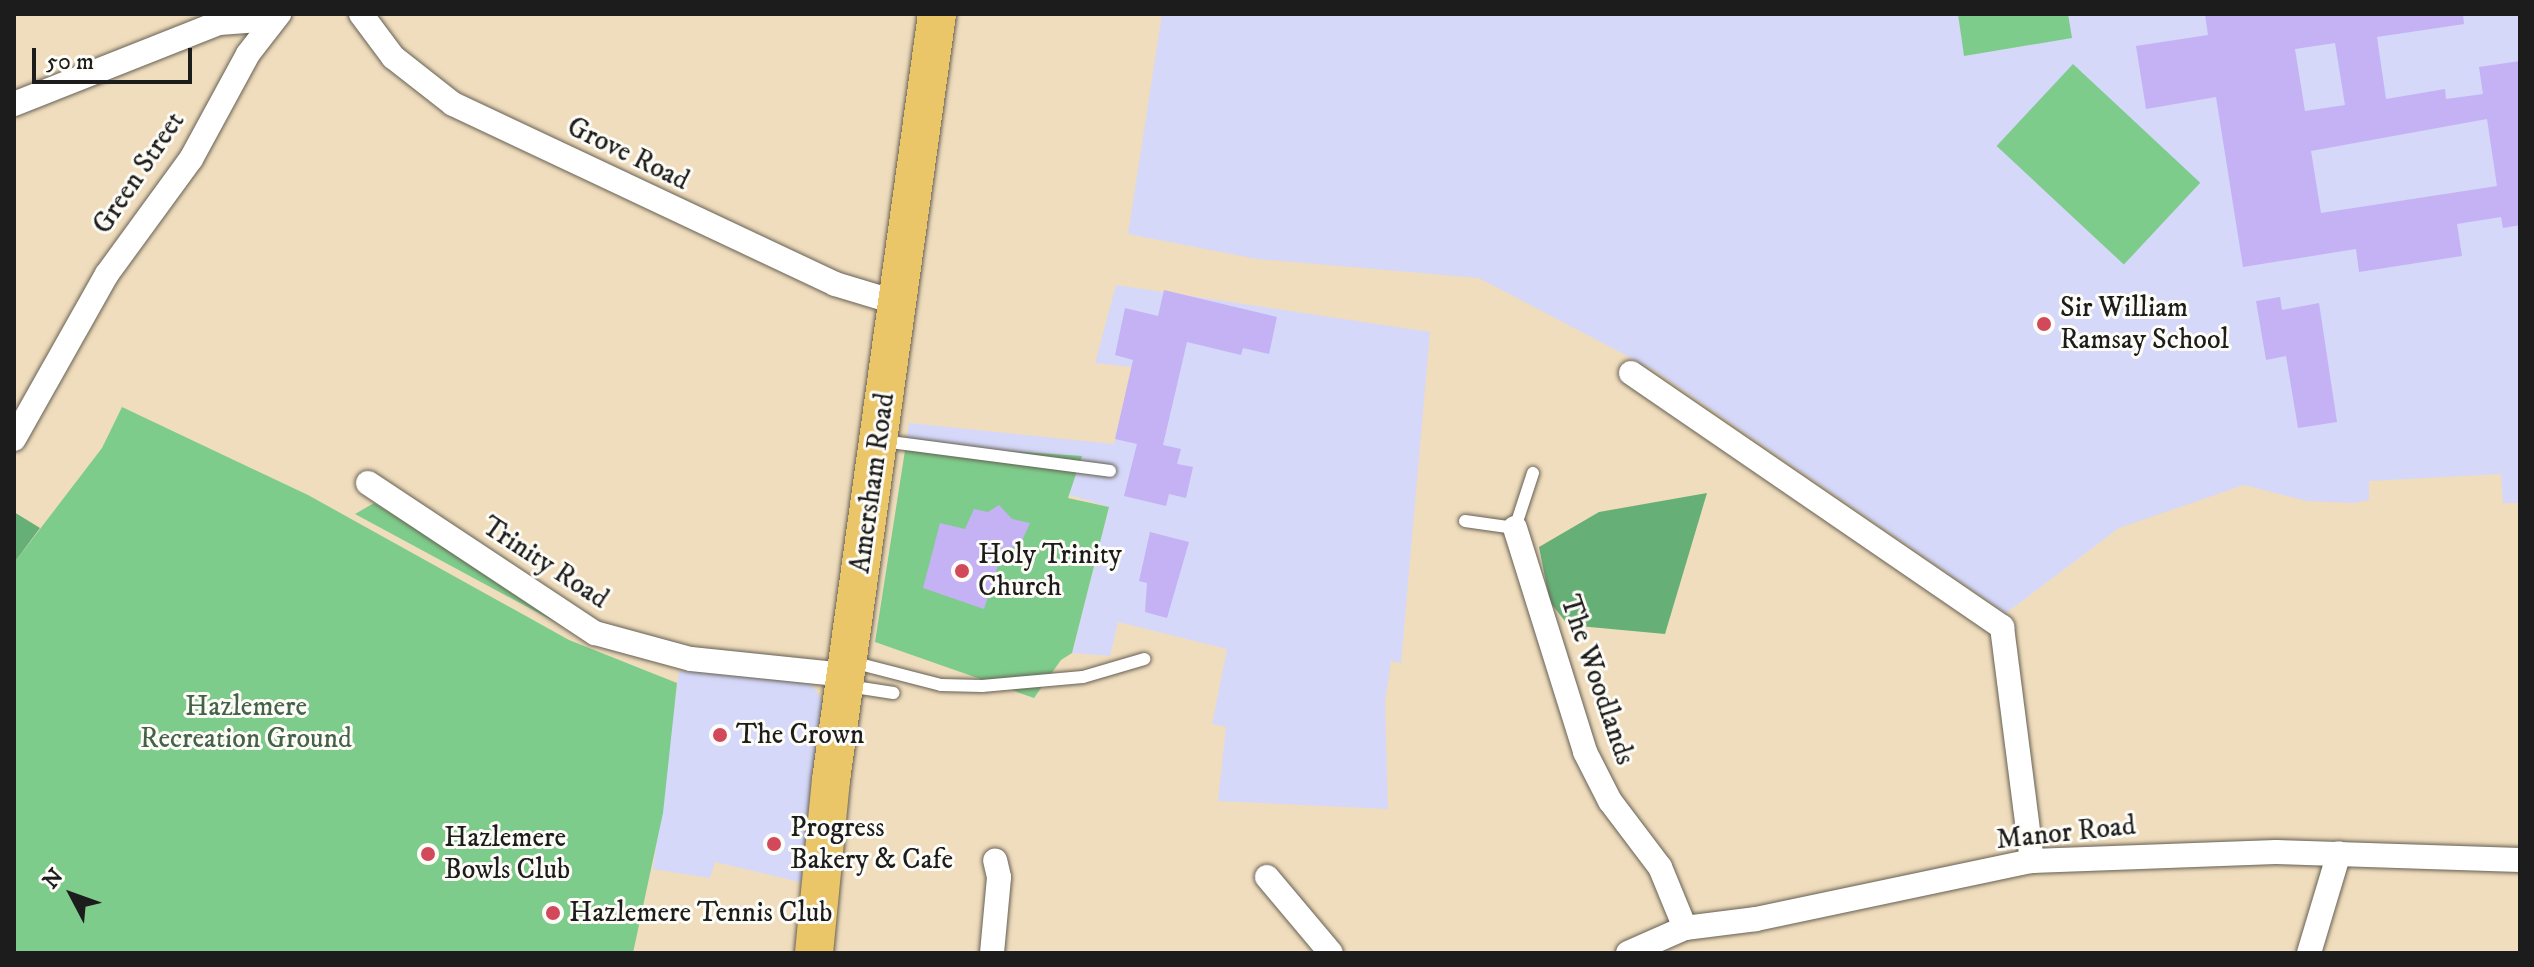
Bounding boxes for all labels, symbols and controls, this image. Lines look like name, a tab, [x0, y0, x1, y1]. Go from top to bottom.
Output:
scale bar	[36, 32, 196, 82]
text: 50 m	[46, 47, 94, 77]
street label: Green Street	[86, 106, 192, 240]
street label: Grove Road	[562, 110, 694, 198]
place label: Sir William Ramsay School	[2060, 291, 2229, 357]
marker: Sir William Ramsay School	[2035, 315, 2053, 333]
street label: Amersham Road	[844, 391, 902, 575]
street label: Trinity Road	[475, 510, 615, 616]
place label: Holy Trinity Church	[978, 538, 1122, 604]
marker: Holy Trinity Church	[953, 562, 971, 580]
street label: The Woodlands	[1552, 591, 1642, 769]
park label: Hazlemere Recreation Ground	[140, 690, 352, 756]
place label: The Crown	[736, 718, 864, 752]
marker: The Crown	[711, 726, 729, 744]
street label: Manor Road	[1995, 809, 2137, 857]
place label: Progress Bakery & Cafe	[790, 811, 953, 877]
place label: Hazlemere Bowls Club	[444, 821, 570, 887]
marker: Progress Bakery & Cafe	[765, 835, 783, 853]
marker: Hazlemere Bowls Club	[419, 845, 437, 863]
north arrow	[32, 855, 112, 935]
text: N	[37, 863, 70, 895]
place label: Hazlemere Tennis Club	[569, 896, 832, 930]
marker: Hazlemere Tennis Club	[544, 904, 562, 922]

